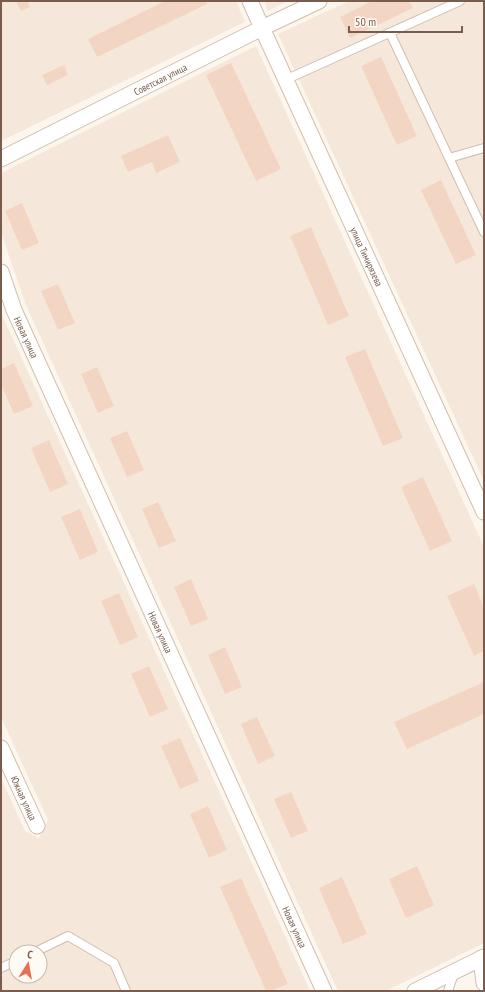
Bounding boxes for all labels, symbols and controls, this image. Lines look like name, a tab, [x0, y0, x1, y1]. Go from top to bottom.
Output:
scale bar	[349, 8, 462, 34]
text: 50 m	[355, 14, 376, 29]
street label: Советская улица	[131, 60, 189, 98]
street label: улица Тимирязева	[348, 225, 386, 288]
street label: Новая улица	[11, 314, 41, 360]
street label: Новая улица	[146, 609, 176, 655]
street label: Южная улица	[8, 774, 40, 822]
street label: Новая улица	[280, 904, 310, 950]
north arrow	[8, 944, 48, 984]
text: С	[26, 947, 34, 962]

